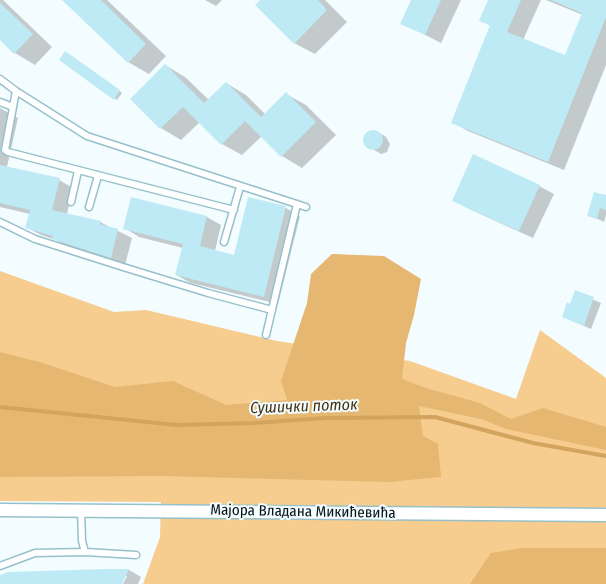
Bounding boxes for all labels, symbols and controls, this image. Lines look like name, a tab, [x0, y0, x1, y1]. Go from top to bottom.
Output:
water label: Сушички поток	[250, 396, 358, 418]
street label: Мајора Владана Микићевића	[210, 501, 396, 523]

